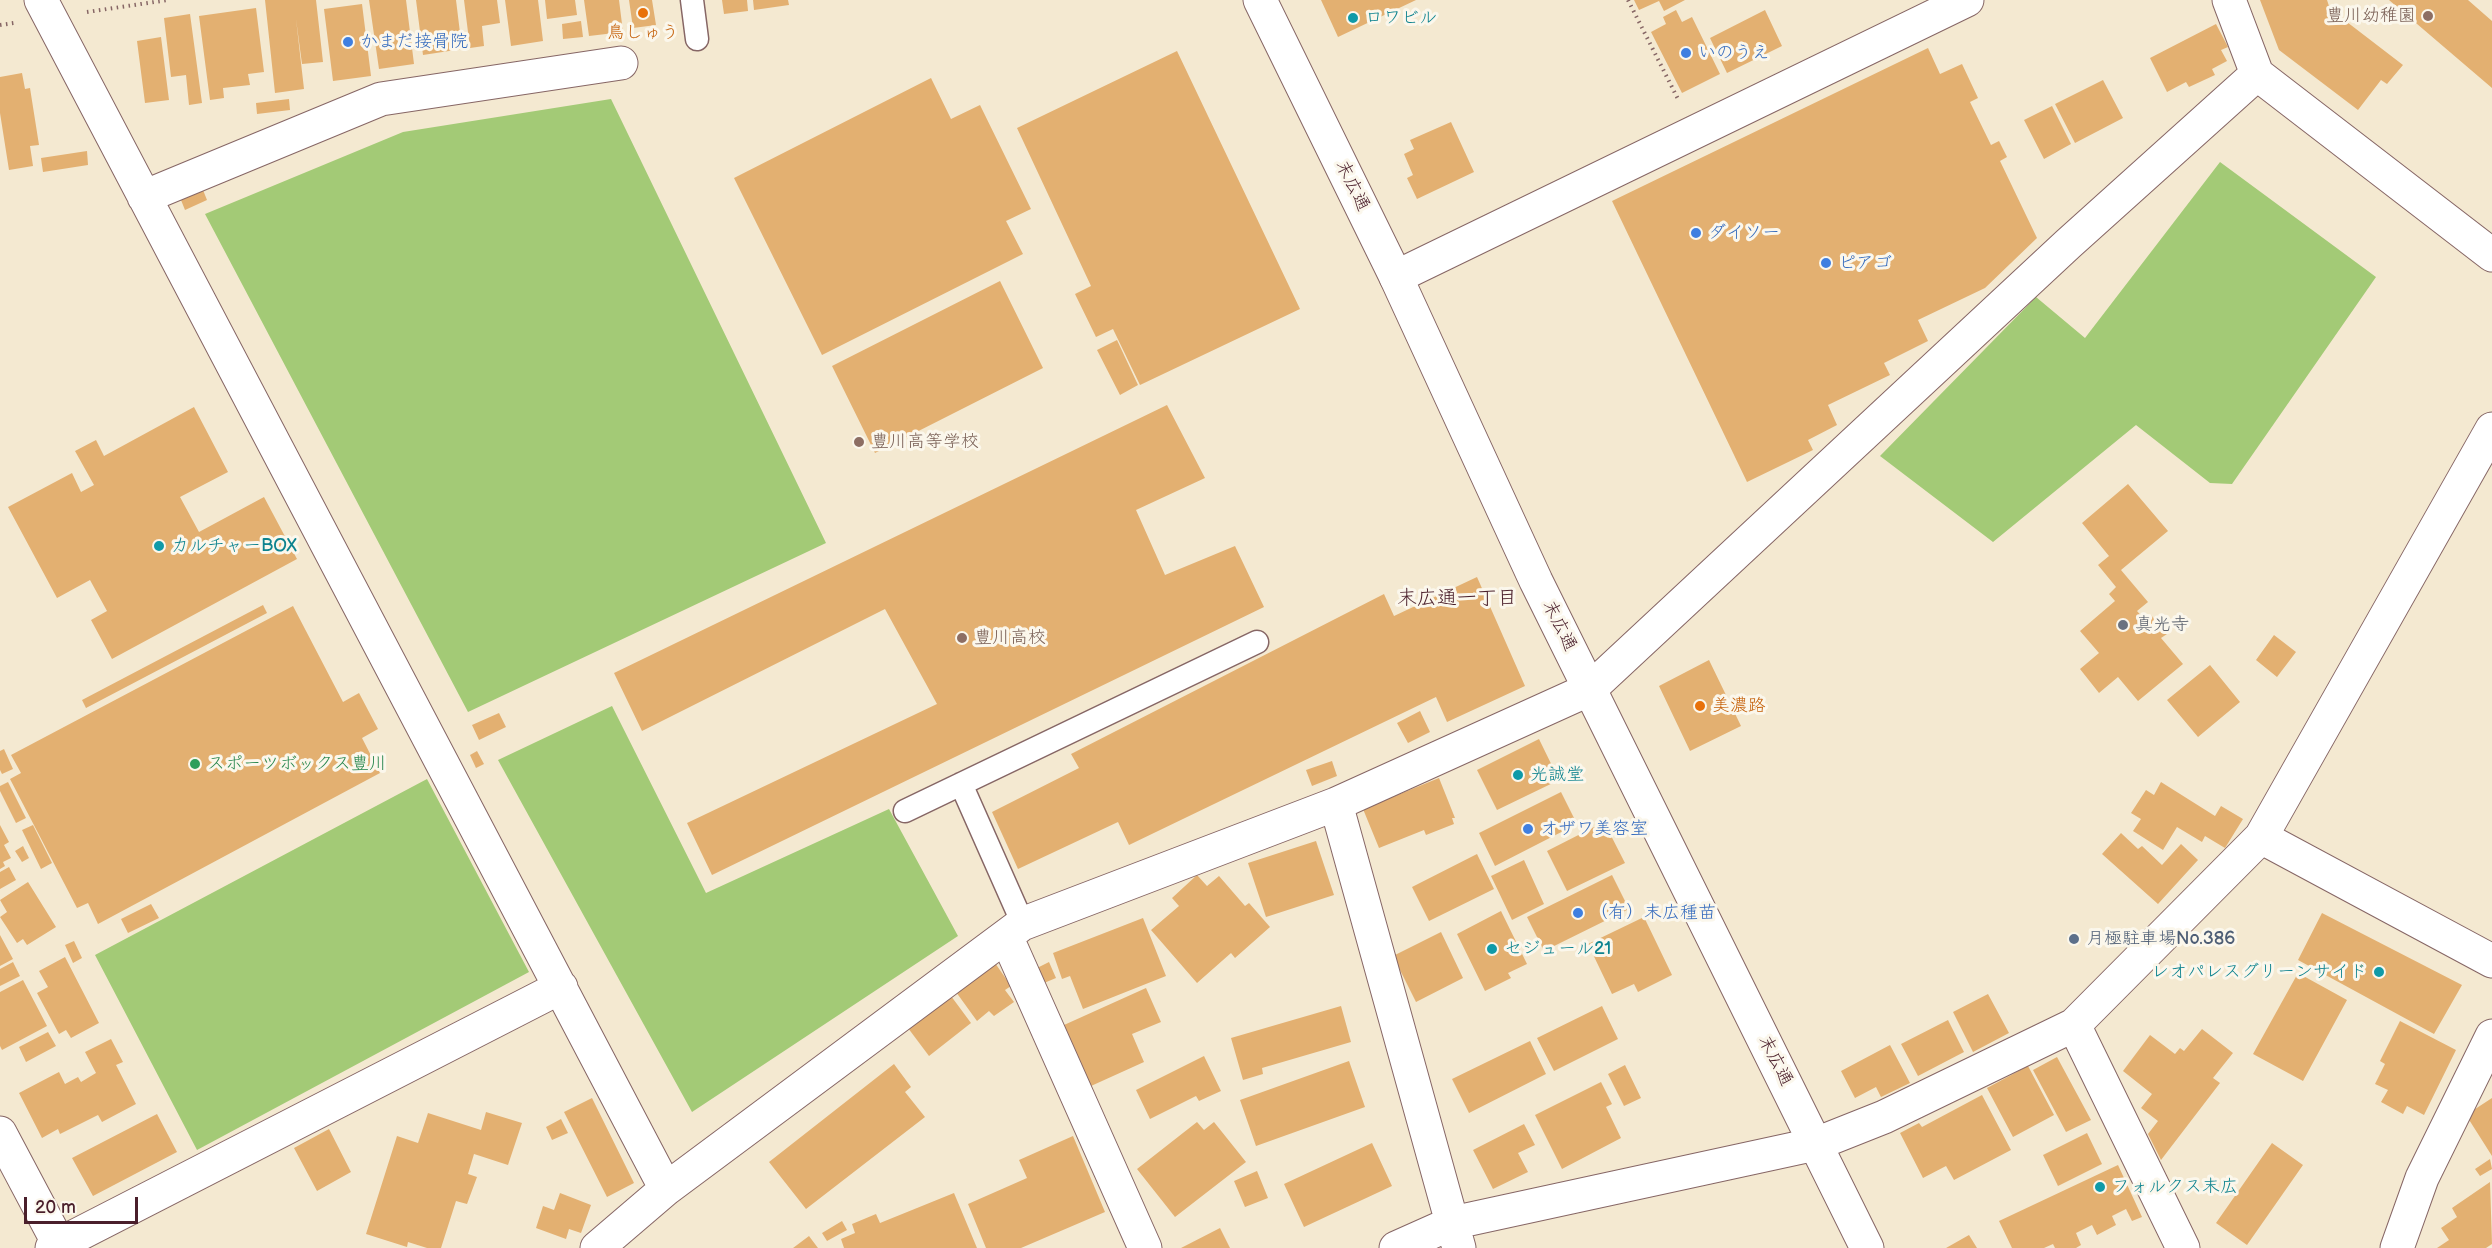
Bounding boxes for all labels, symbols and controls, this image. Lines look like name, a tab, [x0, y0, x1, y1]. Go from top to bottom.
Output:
place label: 豊川幼稚園	[2326, 5, 2416, 27]
marker: 鳥しゅう	[636, 6, 650, 20]
place label: ロワビル	[1365, 7, 1437, 29]
marker: 豊川幼稚園	[2421, 9, 2435, 23]
marker: ロワビル	[1346, 11, 1360, 25]
place label: 鳥しゅう	[607, 22, 679, 44]
place label: かまだ接骨院	[360, 31, 468, 53]
marker: かまだ接骨院	[341, 35, 355, 49]
place label: いのうえ	[1698, 42, 1770, 64]
marker: いのうえ	[1679, 46, 1693, 60]
street label: 末広通	[1330, 157, 1374, 215]
place label: ダイソー	[1708, 222, 1780, 244]
marker: ダイソー	[1689, 226, 1703, 240]
place label: ピアゴ	[1838, 252, 1892, 274]
marker: ピアゴ	[1819, 256, 1833, 270]
place label: 豊川高等学校	[871, 431, 979, 453]
marker: 豊川高等学校	[852, 435, 866, 449]
place label: カルチャーBOX	[171, 535, 297, 557]
marker: カルチャーBOX	[152, 539, 166, 553]
district label: 末広通一丁目	[1397, 587, 1517, 611]
street label: 末広通	[1537, 597, 1581, 655]
place label: 真光寺	[2135, 614, 2189, 636]
marker: 真光寺	[2116, 618, 2130, 632]
place label: 豊川高校	[974, 627, 1046, 649]
marker: 豊川高校	[955, 631, 969, 645]
place label: 美濃路	[1712, 695, 1766, 717]
marker: 美濃路	[1693, 699, 1707, 713]
place label: スポーツボックス豊川	[207, 753, 387, 775]
marker: スポーツボックス豊川	[188, 757, 202, 771]
place label: 光誠堂	[1530, 764, 1584, 786]
marker: 光誠堂	[1511, 768, 1525, 782]
place label: オザワ美容室	[1540, 818, 1648, 840]
marker: オザワ美容室	[1521, 822, 1535, 836]
place label: （有）末広種苗	[1590, 902, 1716, 924]
marker: （有）末広種苗	[1571, 906, 1585, 920]
place label: 月極駐車場No.386	[2086, 928, 2235, 950]
marker: 月極駐車場No.386	[2067, 932, 2081, 946]
place label: セジュール21	[1504, 938, 1611, 960]
marker: セジュール21	[1485, 942, 1499, 956]
place label: レオパレスグリーンサイド	[2151, 961, 2367, 983]
marker: レオパレスグリーンサイド	[2372, 965, 2386, 979]
street label: 末広通	[1753, 1032, 1797, 1090]
place label: フォルクス末広	[2112, 1176, 2238, 1198]
marker: フォルクス末広	[2093, 1180, 2107, 1194]
scale bar	[27, 1185, 141, 1223]
text: 20 m	[35, 1197, 76, 1218]

